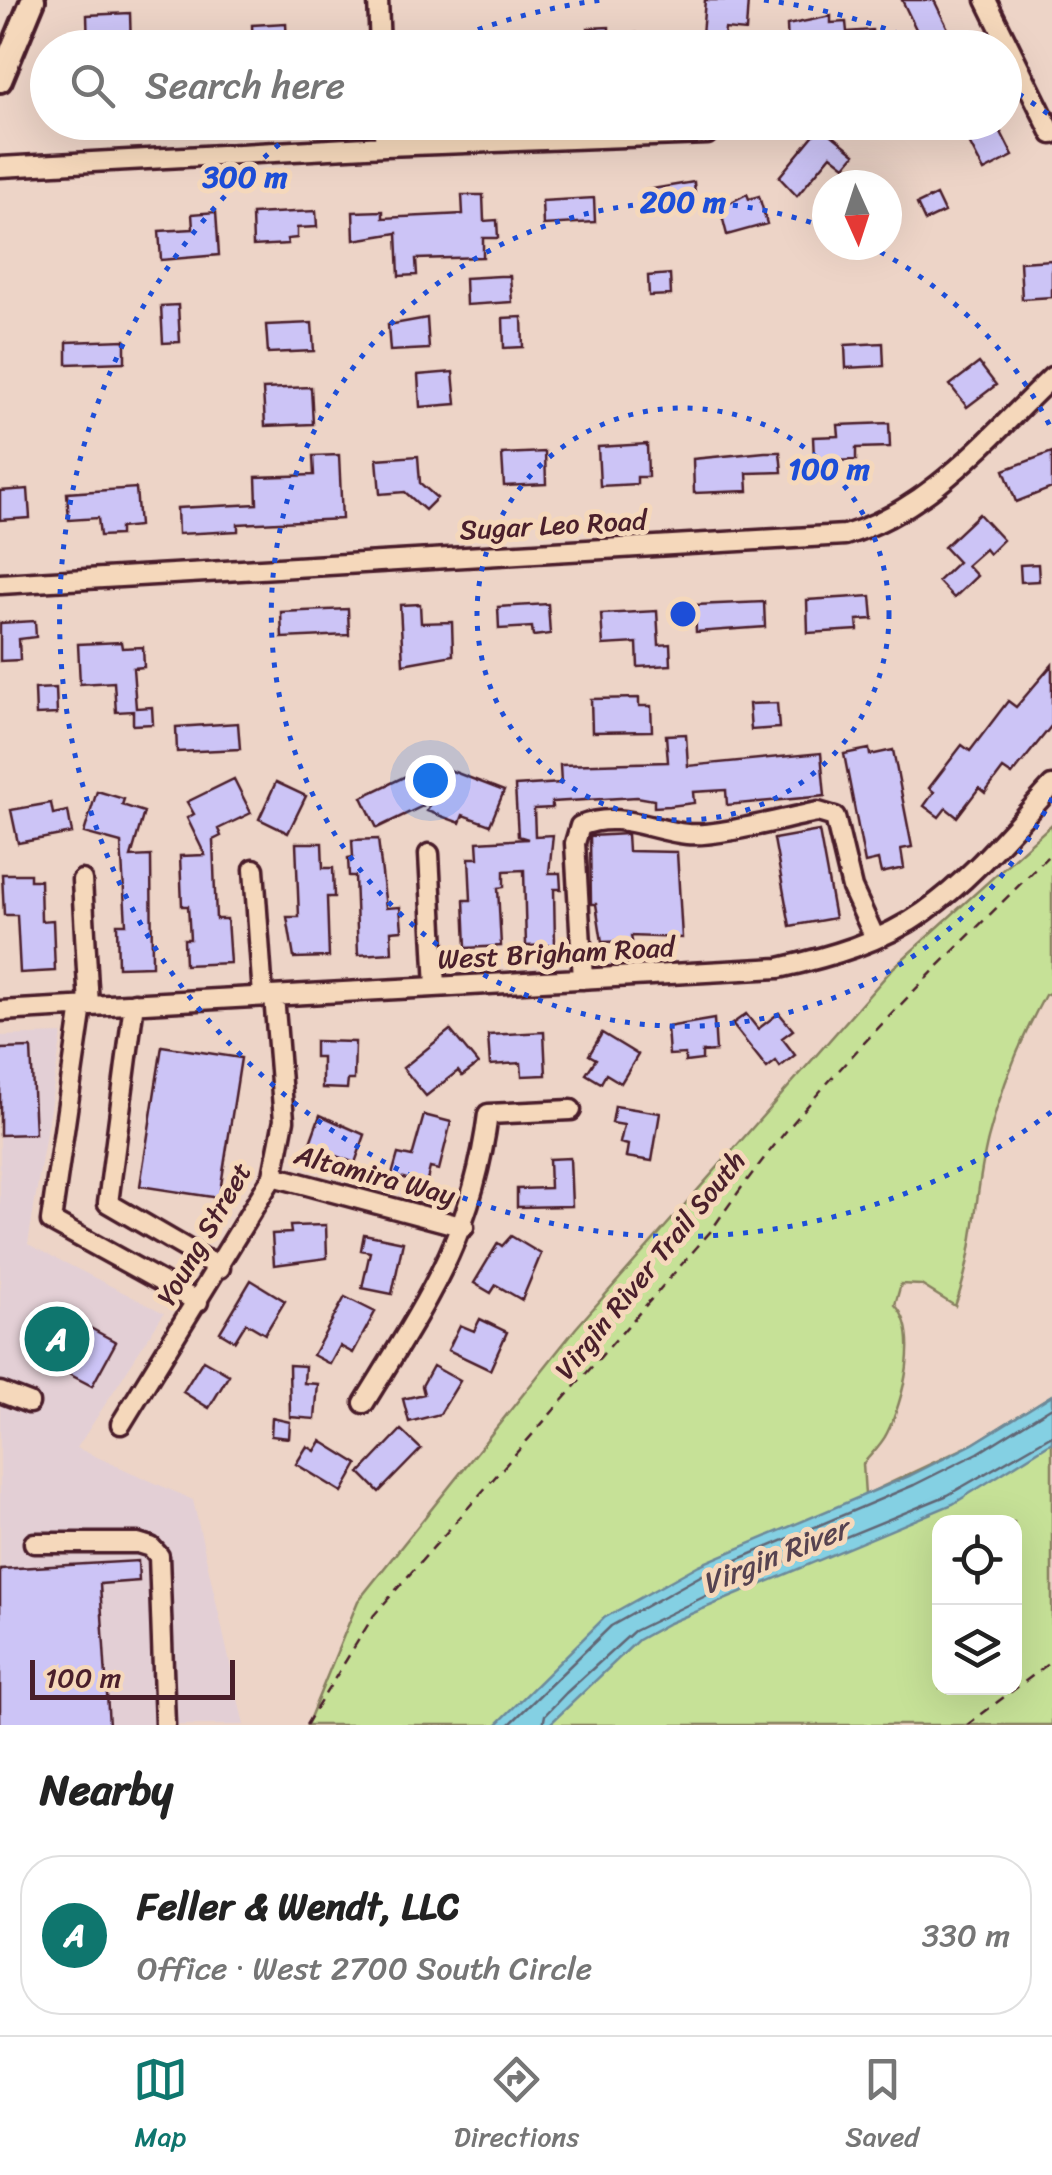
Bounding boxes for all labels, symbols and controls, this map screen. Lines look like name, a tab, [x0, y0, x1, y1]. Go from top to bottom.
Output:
search box	[30, 30, 1022, 140]
text: Search here	[145, 52, 345, 119]
icon: search	[65, 58, 120, 113]
text: 300 m	[201, 150, 288, 204]
north arrow	[812, 170, 902, 260]
text: 200 m	[640, 175, 726, 229]
text: 100 m	[788, 442, 870, 496]
street label: Sugar Leo Road	[458, 496, 650, 554]
centre of rings	[665, 596, 701, 632]
your location	[405, 755, 456, 806]
street label: West Brigham Road	[436, 922, 678, 984]
street label: Altamira Way	[288, 1130, 461, 1220]
street label: Virgin River Trail South	[542, 1139, 758, 1391]
street label: Young Street	[143, 1153, 265, 1315]
pin: A	[24, 1302, 90, 1376]
water label: Virgin River	[693, 1500, 862, 1610]
map controls	[932, 1515, 1022, 1695]
button: locate	[932, 1515, 1022, 1605]
button: layers	[932, 1605, 1022, 1695]
text: 100 m	[45, 1653, 121, 1702]
scale bar	[30, 1655, 235, 1700]
text: Nearby	[40, 1753, 173, 1827]
text: Feller & Wendt, LLC	[137, 1873, 459, 1940]
text: A	[64, 1907, 85, 1964]
text: 330 m	[922, 1907, 1010, 1964]
text: Office · West 2700 South Circle	[137, 1940, 592, 1997]
tab: Map	[133, 2052, 188, 2161]
tab: Directions	[454, 2052, 579, 2161]
tab: Saved	[845, 2052, 919, 2161]

